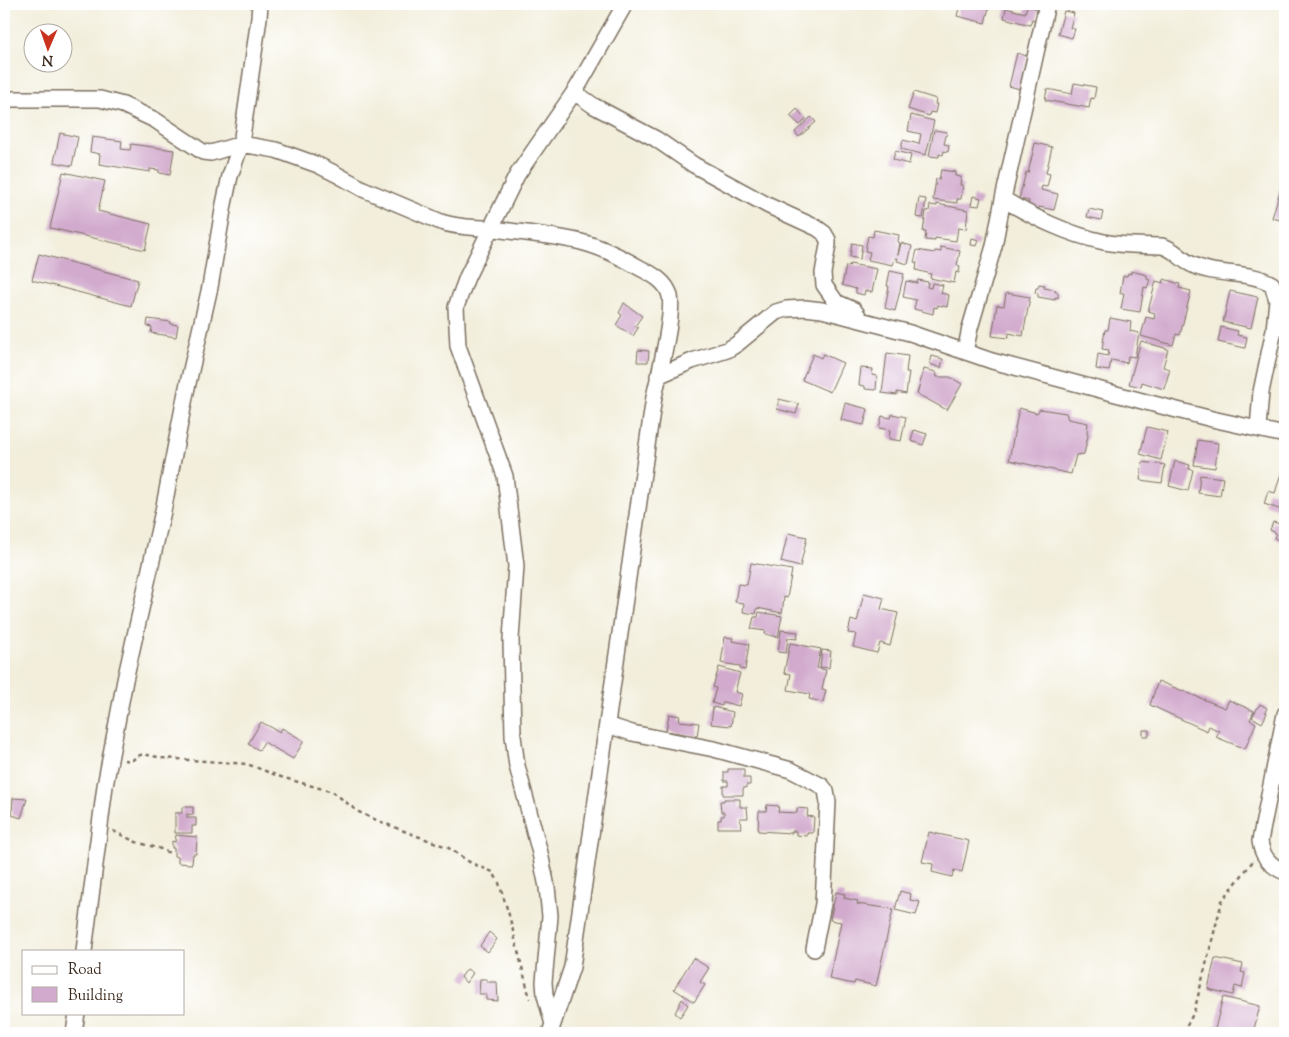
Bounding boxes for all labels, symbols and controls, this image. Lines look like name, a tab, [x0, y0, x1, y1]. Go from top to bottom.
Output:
north arrow	[22, 22, 72, 72]
text: N	[42, 49, 54, 69]
legend	[22, 950, 185, 1014]
text: Road	[68, 960, 102, 981]
text: Building	[68, 986, 123, 1007]

